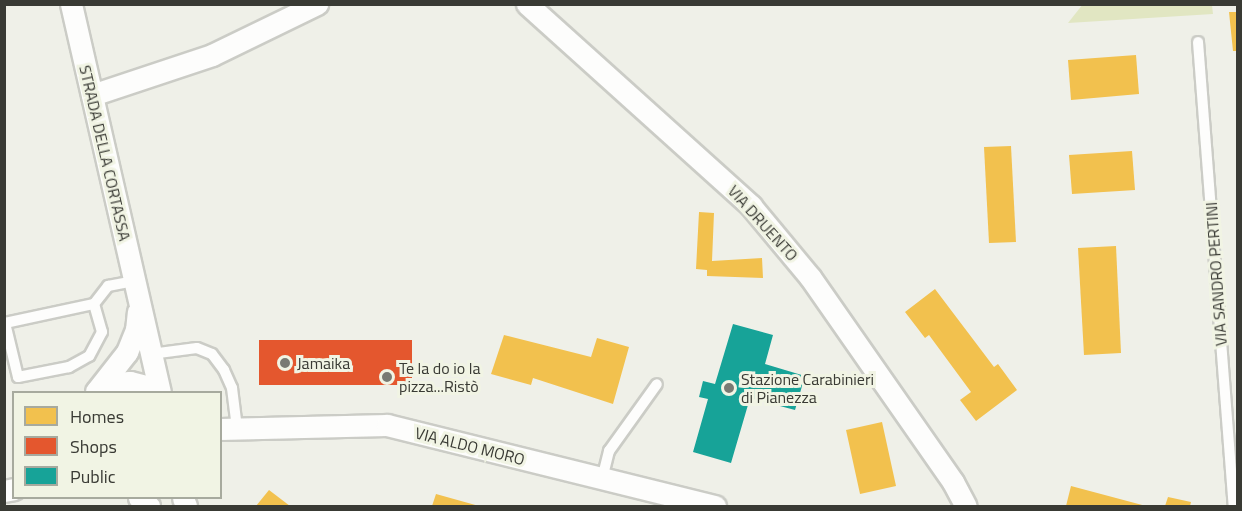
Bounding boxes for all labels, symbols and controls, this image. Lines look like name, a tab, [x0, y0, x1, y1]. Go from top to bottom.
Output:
street label: STRADA DELLA CORTASSA	[75, 63, 135, 243]
street label: VIA DRUENTO	[724, 181, 802, 265]
street label: VIA SANDRO PERTINI	[1201, 201, 1231, 347]
place label: Jamaika	[297, 353, 350, 373]
marker: Jamaika	[278, 356, 292, 370]
place label: Te la do io la pizza...Ristò	[399, 358, 480, 396]
place label: Stazione Carabinieri di Pianezza	[741, 369, 874, 407]
marker: Te la do io la pizza...Ristò	[380, 370, 394, 384]
marker: Stazione Carabinieri di Pianezza	[722, 381, 736, 395]
legend	[12, 391, 222, 499]
text: Homes	[70, 403, 124, 430]
street label: VIA ALDO MORO	[413, 423, 527, 469]
text: Shops	[70, 433, 117, 460]
text: Public	[70, 463, 116, 490]

